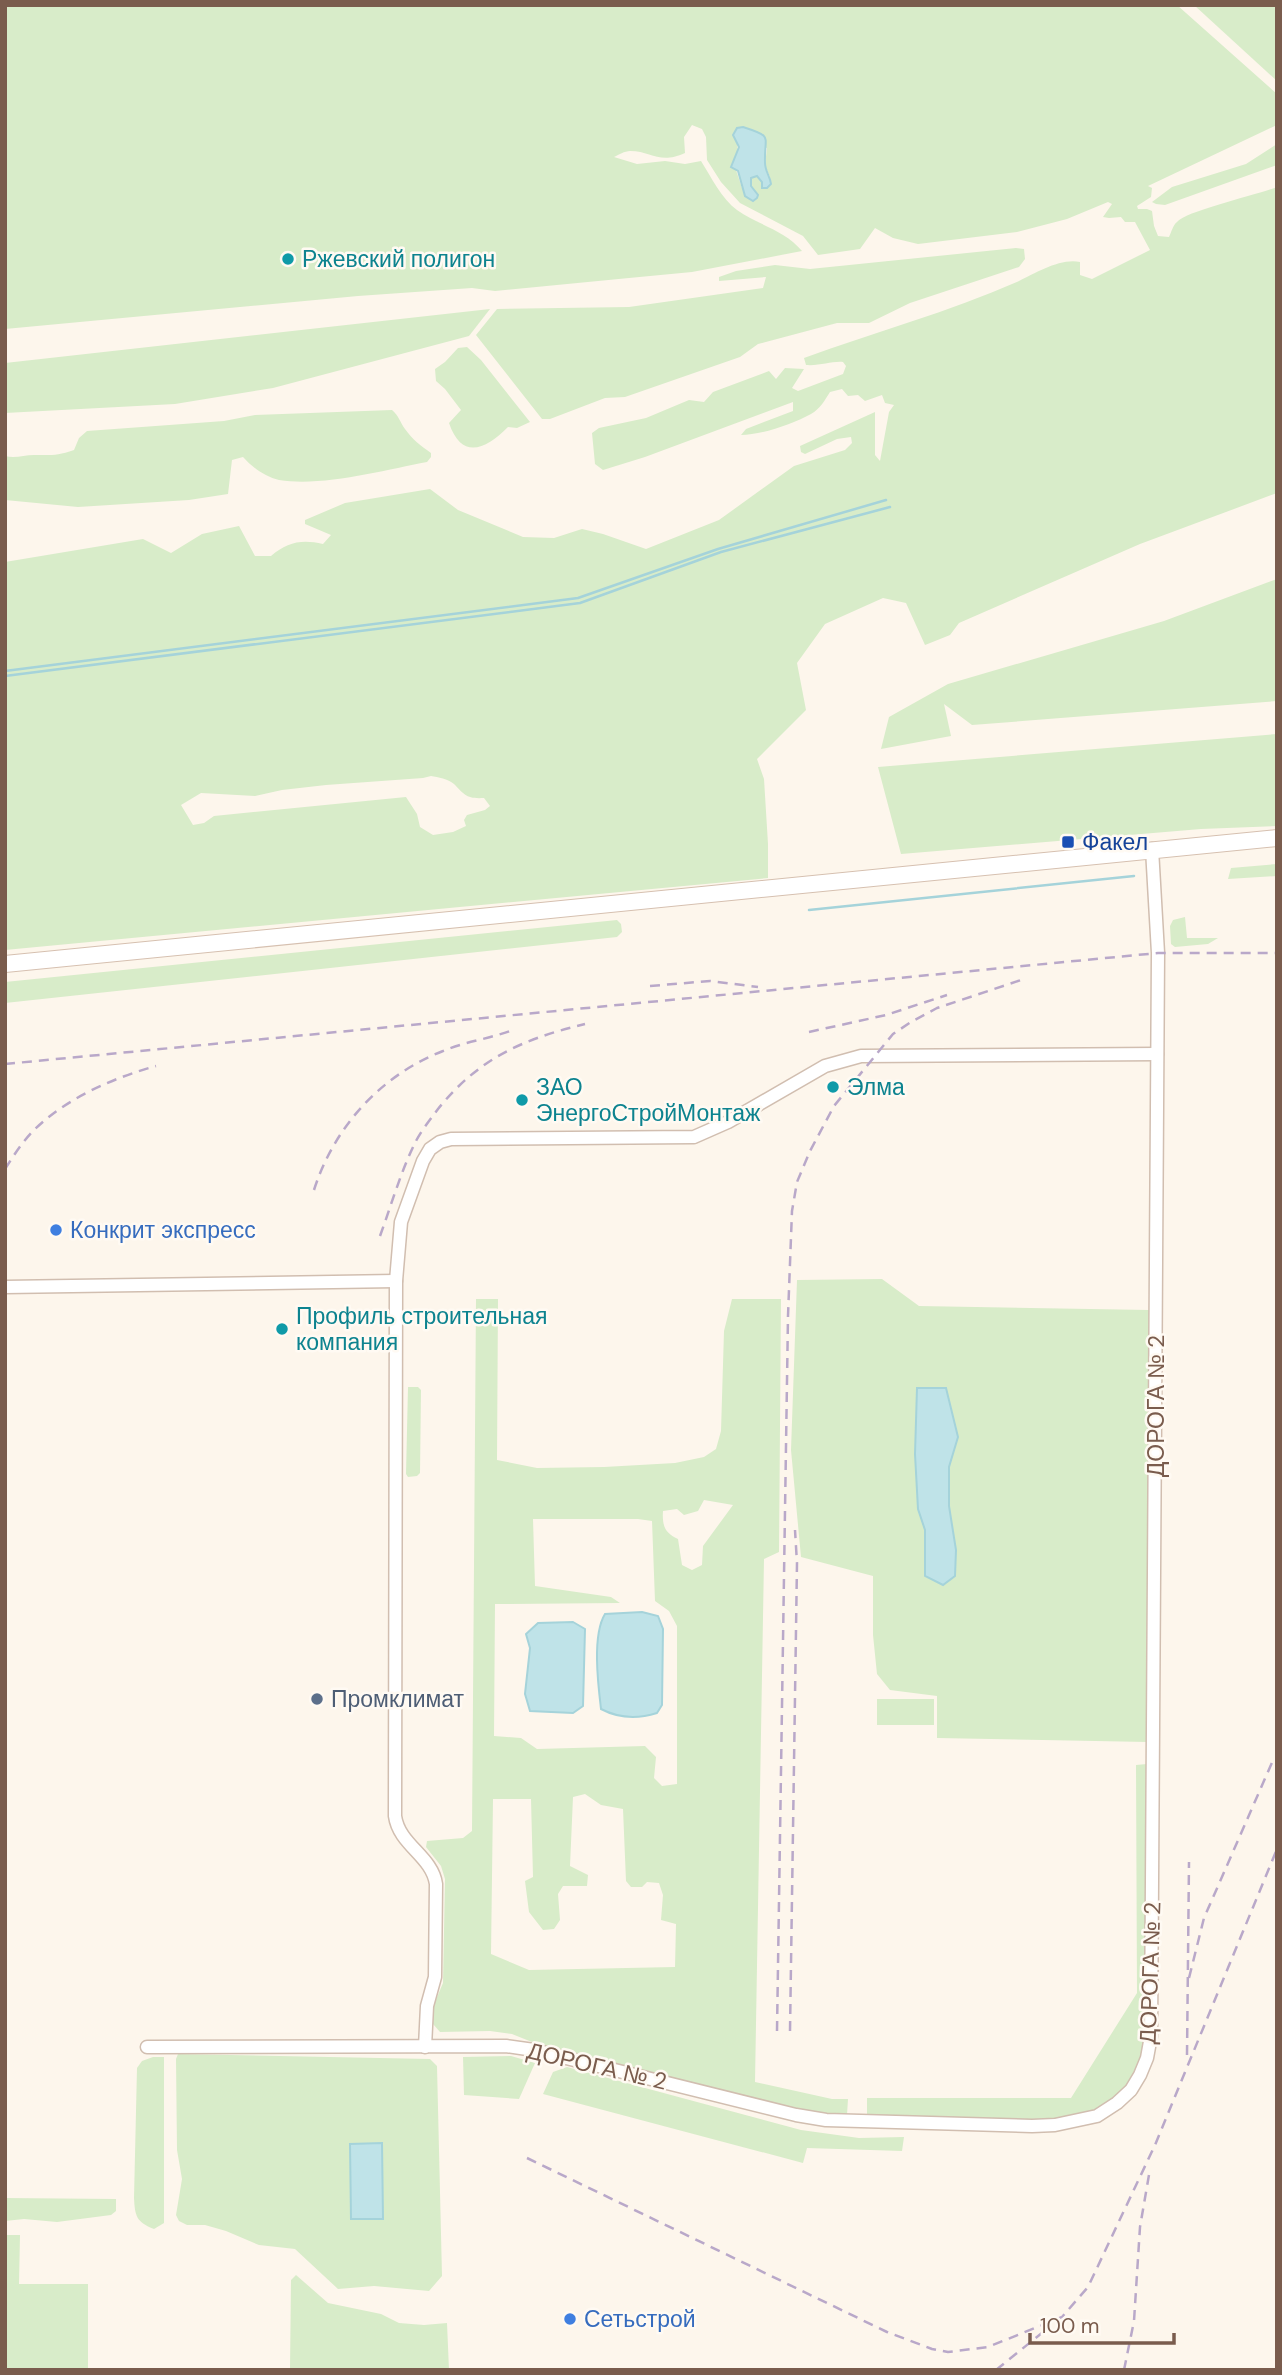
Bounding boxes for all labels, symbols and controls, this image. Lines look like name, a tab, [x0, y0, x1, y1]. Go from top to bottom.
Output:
place label: Ржевский полигон	[302, 244, 495, 274]
marker: Ржевский полигон	[280, 251, 296, 267]
place label: Факел	[1082, 827, 1148, 857]
marker: Факел	[1060, 834, 1076, 850]
place label: ЗАО ЭнергоСтройМонтаж	[536, 1072, 761, 1128]
place label: Элма	[847, 1072, 905, 1102]
marker: Элма	[825, 1079, 841, 1095]
marker: ЗАО ЭнергоСтройМонтаж	[514, 1092, 530, 1108]
place label: Конкрит экспресс	[70, 1215, 256, 1245]
marker: Конкрит экспресс	[48, 1222, 64, 1238]
place label: Профиль строительная компания	[296, 1301, 548, 1357]
marker: Профиль строительная компания	[274, 1321, 290, 1337]
street label: ДОРОГА № 2	[1141, 1335, 1171, 1477]
place label: Промклимат	[331, 1684, 465, 1714]
marker: Промклимат	[309, 1691, 325, 1707]
street label: ДОРОГА № 2	[1133, 1901, 1167, 2045]
street label: ДОРОГА № 2	[524, 2035, 670, 2097]
scale bar	[1030, 2302, 1174, 2346]
place label: Сетьстрой	[584, 2304, 696, 2334]
marker: Сетьстрой	[562, 2311, 578, 2327]
text: 100 m	[1040, 2312, 1100, 2340]

